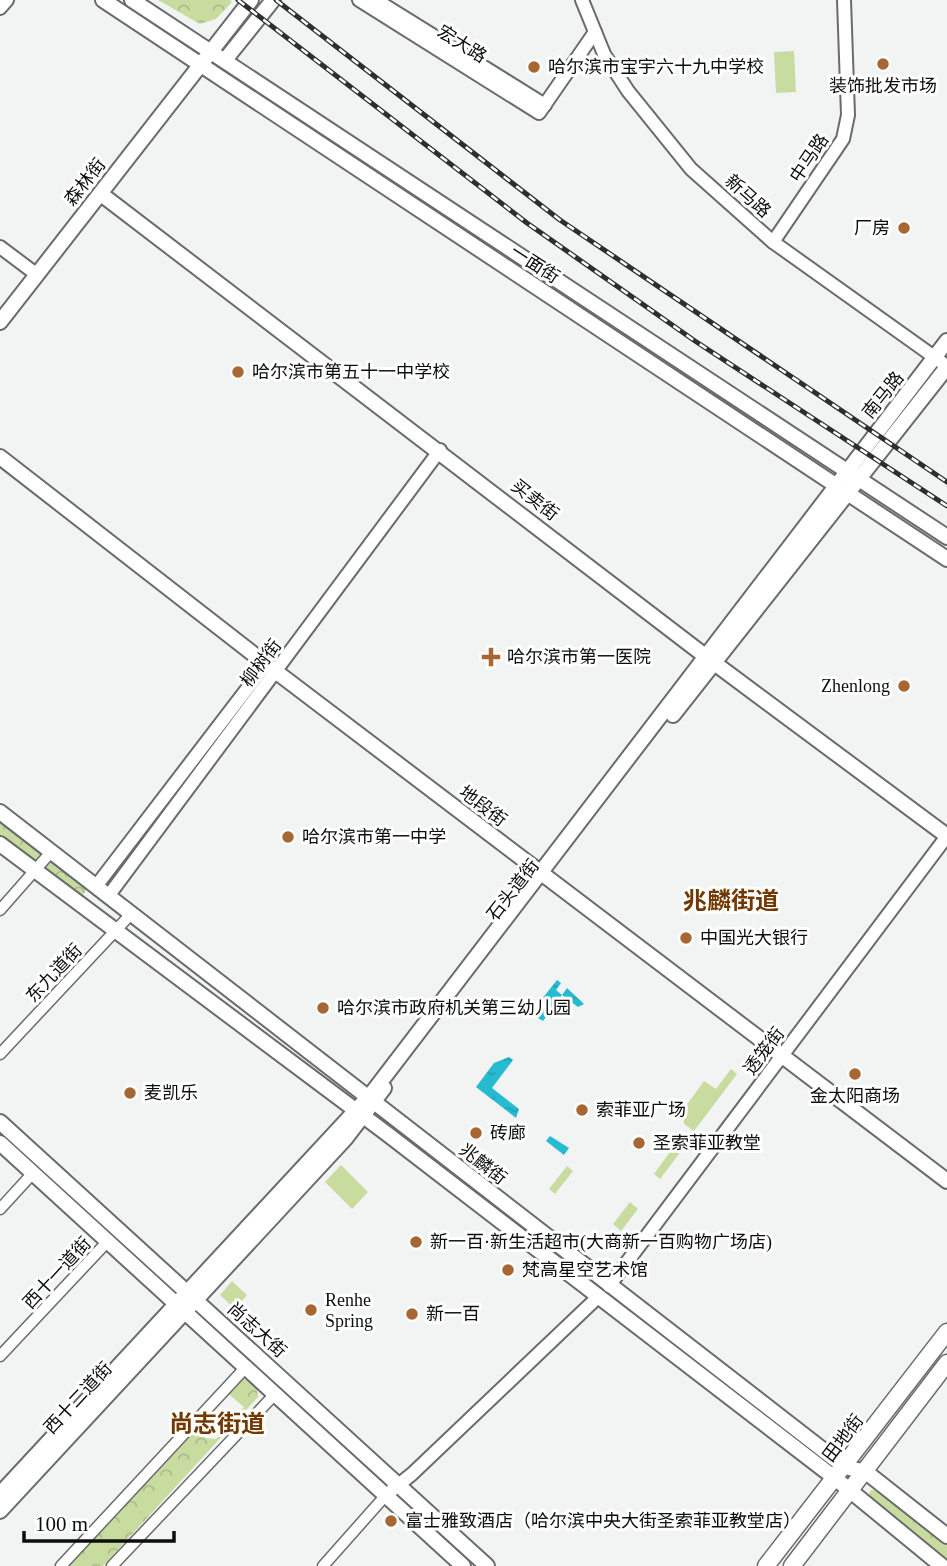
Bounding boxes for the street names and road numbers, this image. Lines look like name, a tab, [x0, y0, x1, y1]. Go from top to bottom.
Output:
street label: 宏大路	[434, 21, 490, 67]
street label: 中马路	[786, 130, 832, 186]
street label: 森林街	[60, 155, 110, 209]
street label: 新马路	[721, 171, 775, 221]
street label: 一面街	[507, 241, 563, 287]
street label: 南马路	[858, 368, 908, 422]
street label: 买卖街	[508, 475, 562, 525]
street label: 柳树街	[237, 635, 285, 691]
street label: 地段街	[455, 782, 511, 830]
street label: 石头道街	[483, 855, 543, 925]
street label: 东九道街	[22, 940, 86, 1006]
street label: 透笼街	[740, 1023, 788, 1079]
street label: 兆麟街	[456, 1139, 510, 1189]
street label: 西十一道街	[19, 1233, 95, 1313]
street label: 尚志大街	[224, 1298, 290, 1362]
street label: 西十二道街	[40, 1358, 116, 1438]
street label: 田地街	[819, 1410, 867, 1466]

